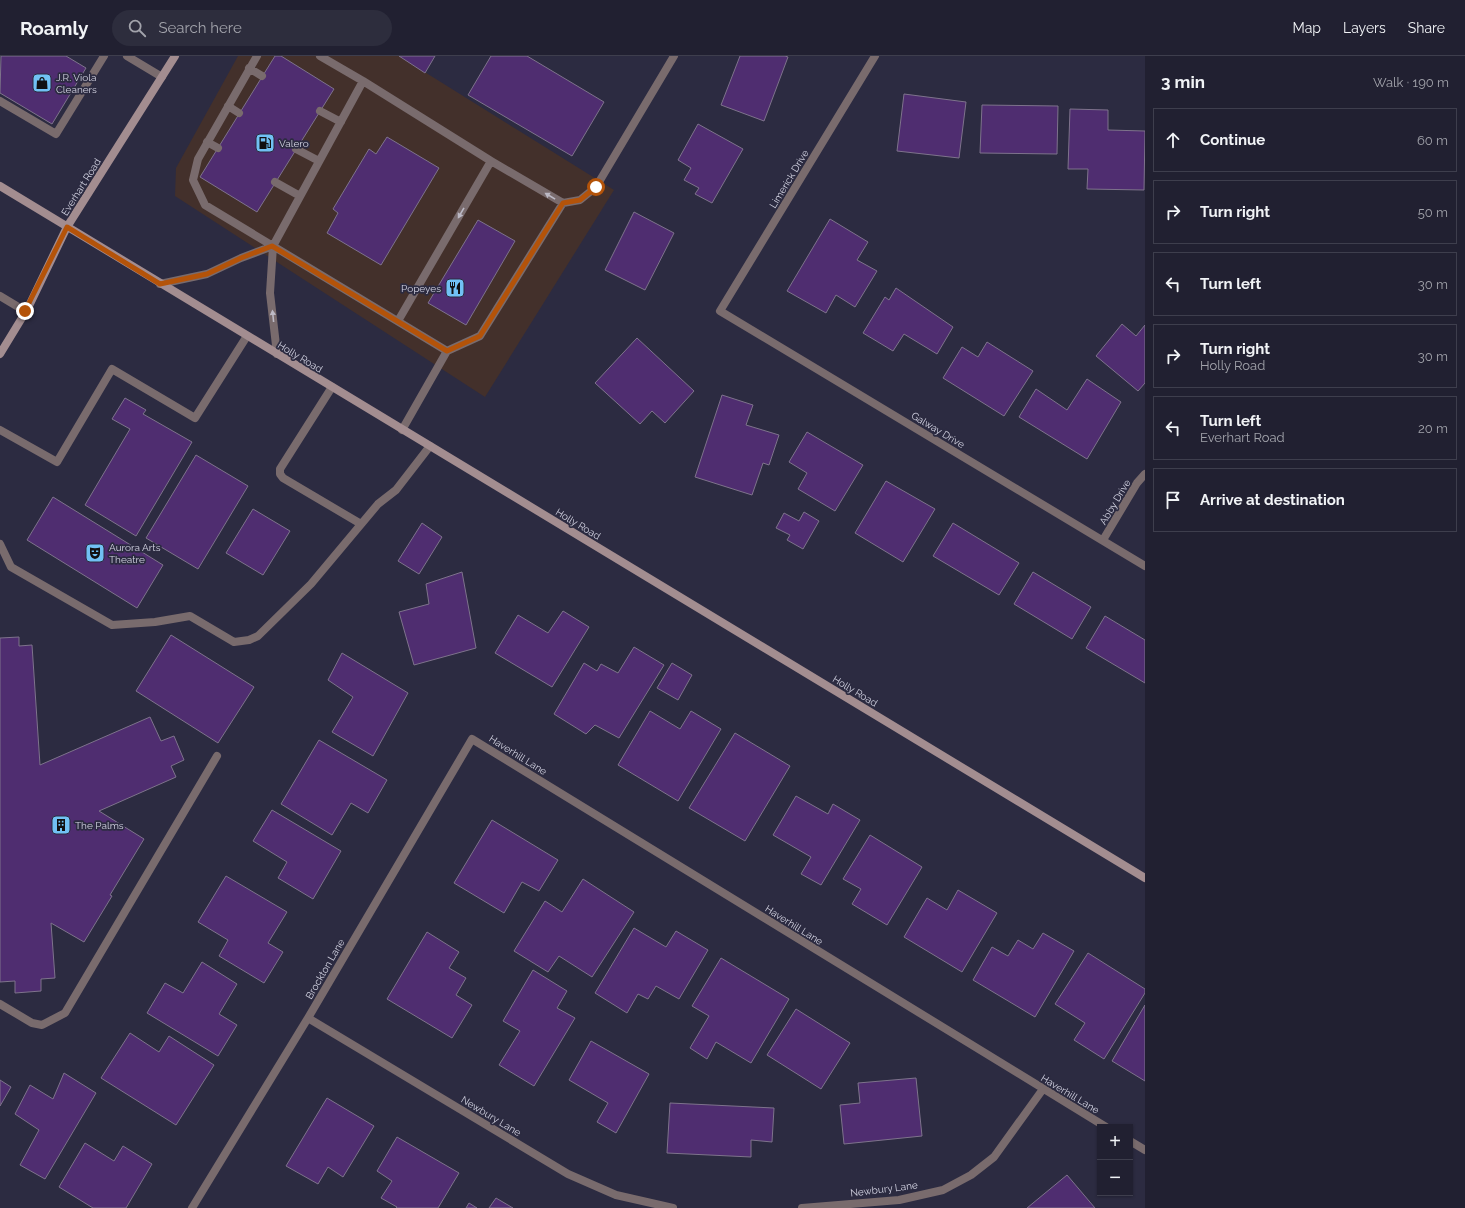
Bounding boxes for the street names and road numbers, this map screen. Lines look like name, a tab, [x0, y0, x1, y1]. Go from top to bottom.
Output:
street label: Limerick Drive	[767, 148, 811, 210]
street label: Everhart Road	[59, 156, 103, 218]
street label: Holly Road	[276, 339, 324, 375]
street label: Galway Drive	[909, 410, 967, 450]
street label: Abby Drive	[1097, 477, 1133, 526]
street label: Holly Road	[554, 506, 602, 542]
street label: Holly Road	[831, 673, 879, 709]
street label: Haverhill Lane	[487, 733, 549, 777]
street label: Haverhill Lane	[763, 903, 825, 947]
street label: Brockton Lane	[303, 937, 347, 1001]
street label: Haverhill Lane	[1039, 1072, 1101, 1116]
street label: Newbury Lane	[459, 1094, 523, 1138]
street label: Newbury Lane	[850, 1179, 918, 1199]

